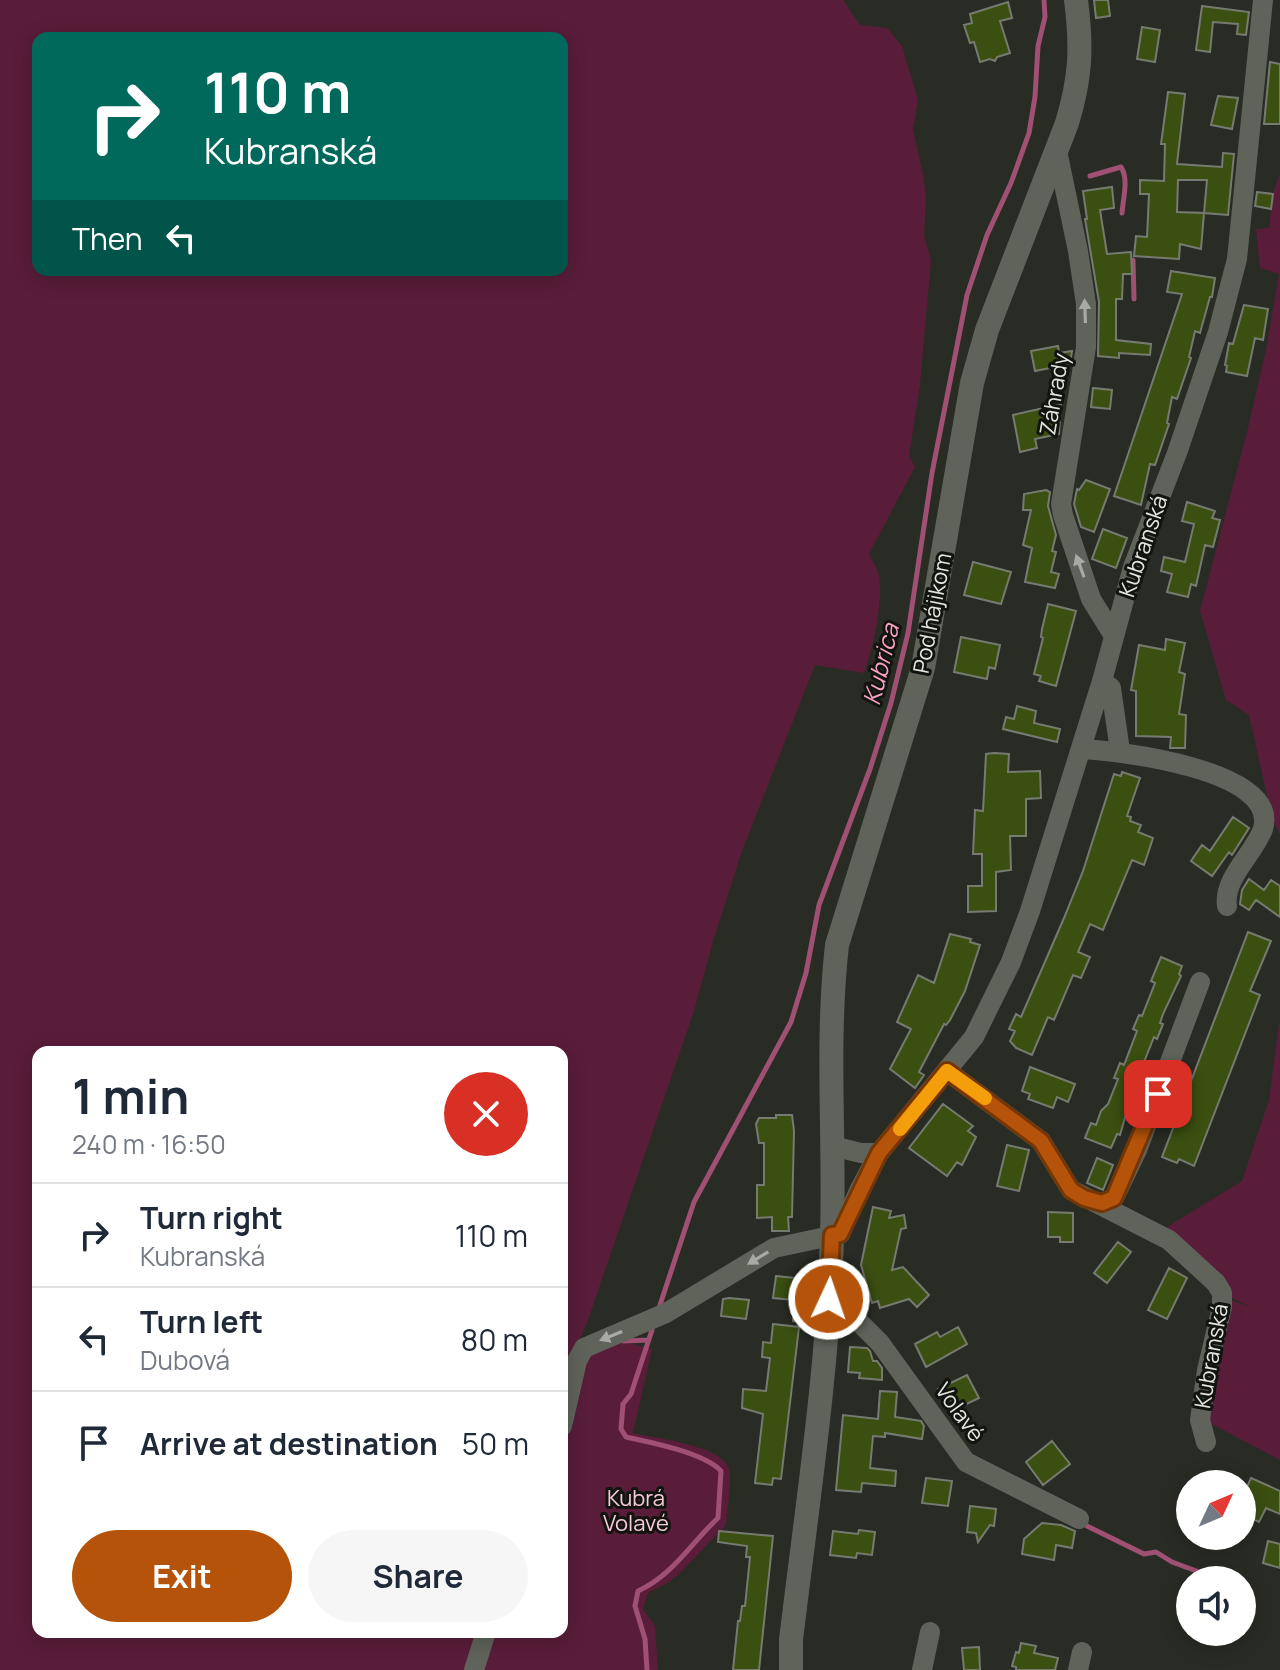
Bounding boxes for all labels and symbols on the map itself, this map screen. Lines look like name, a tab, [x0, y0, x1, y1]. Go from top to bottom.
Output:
one-way arrow	[1079, 298, 1092, 323]
street label: Záhrady	[1032, 350, 1076, 438]
street label: Kubranská	[1112, 491, 1174, 601]
street label: Pod hájikom	[906, 550, 958, 676]
one-way arrow	[1073, 554, 1085, 578]
water label: Kubrica	[854, 618, 906, 708]
pin	[1124, 1060, 1192, 1128]
one-way arrow	[747, 1251, 769, 1265]
position arrow	[787, 1257, 871, 1341]
street label: Kubranská	[1187, 1301, 1235, 1411]
one-way arrow	[599, 1329, 623, 1342]
street label: Volavé	[928, 1377, 992, 1448]
north arrow	[1176, 1470, 1256, 1550]
park label: Kubrá Volavé	[603, 1483, 669, 1538]

